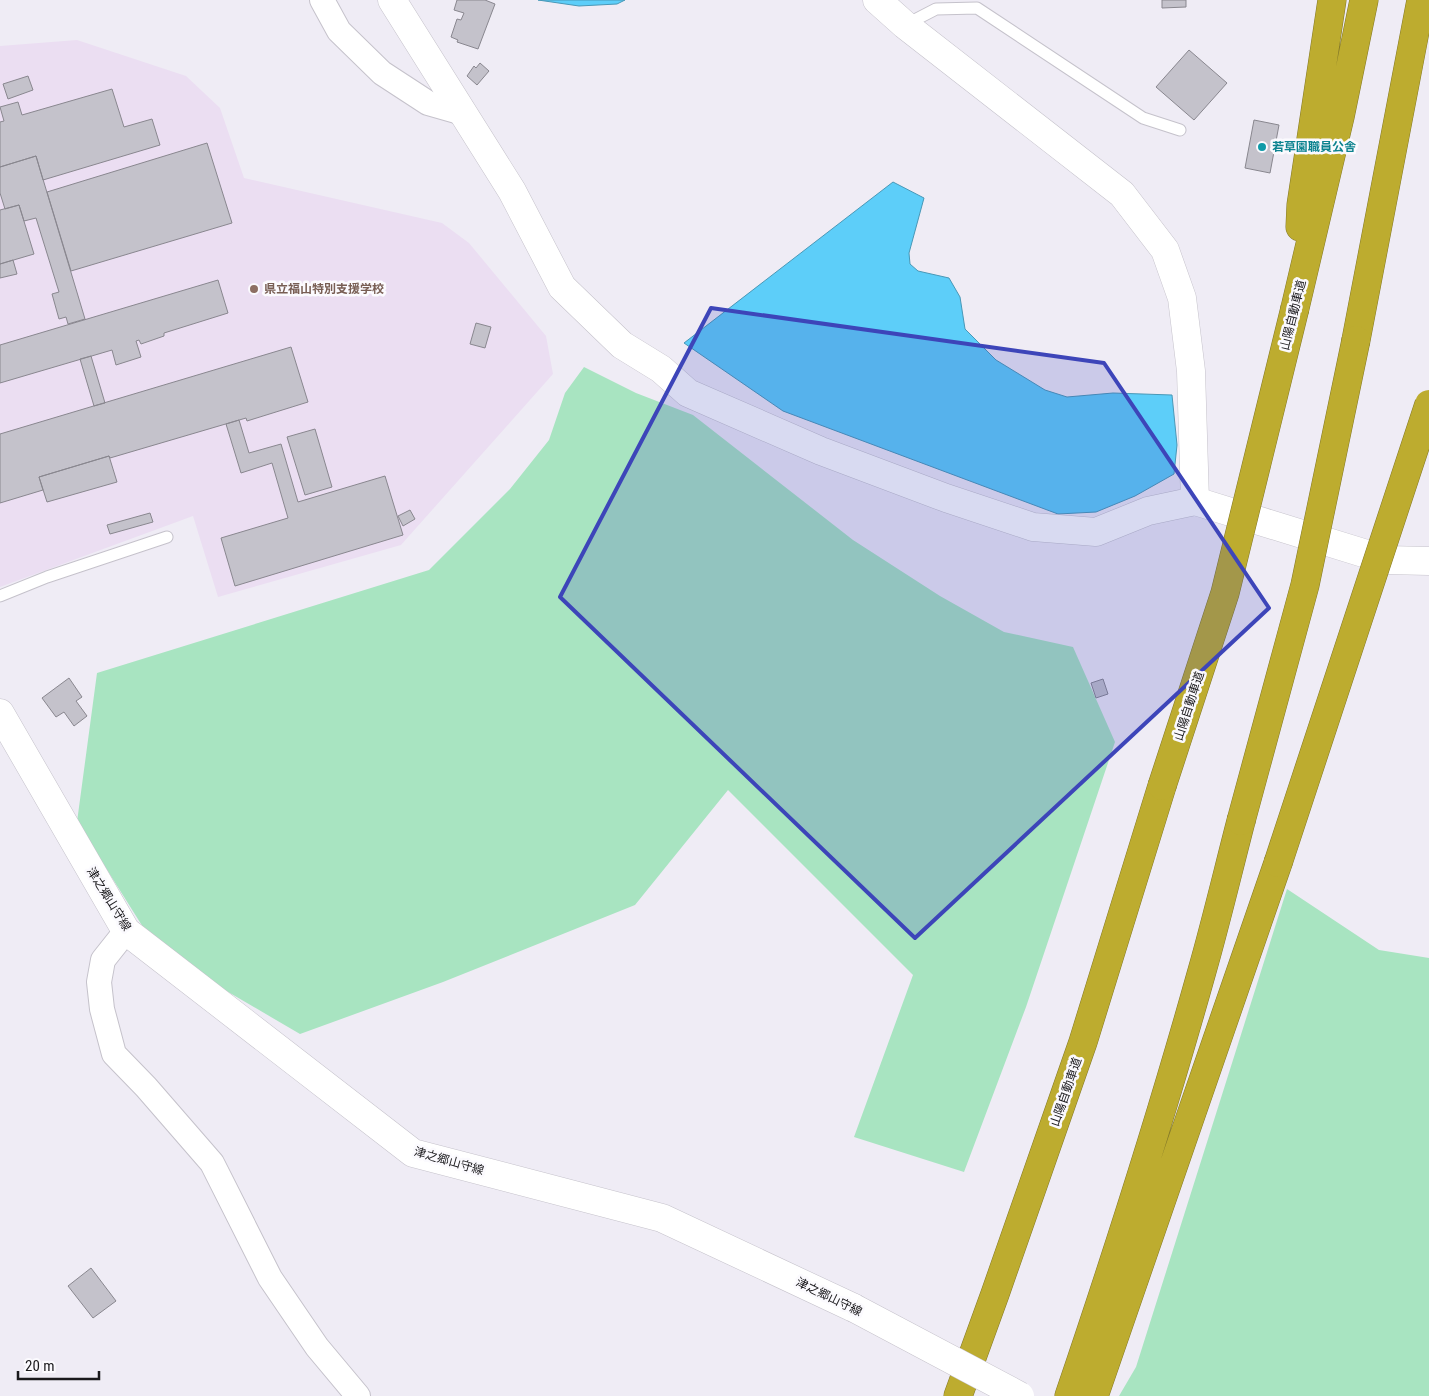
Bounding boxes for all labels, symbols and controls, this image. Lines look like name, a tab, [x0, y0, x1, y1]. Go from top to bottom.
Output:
place label: 若草園職員公舎	[1272, 140, 1356, 154]
marker: 若草園職員公舎	[1256, 141, 1268, 153]
street label: 山陽自動車道	[1277, 278, 1309, 352]
place label: 県立福山特別支援学校	[264, 282, 384, 296]
marker: 県立福山特別支援学校	[248, 283, 260, 295]
street label: 山陽自動車道	[1171, 670, 1207, 742]
street label: 津之郷山守線	[84, 865, 134, 933]
street label: 山陽自動車道	[1048, 1056, 1084, 1128]
street label: 津之郷山守線	[412, 1144, 486, 1178]
street label: 津之郷山守線	[794, 1275, 864, 1319]
scale bar	[18, 1348, 99, 1380]
text: 20 m	[25, 1357, 55, 1375]

